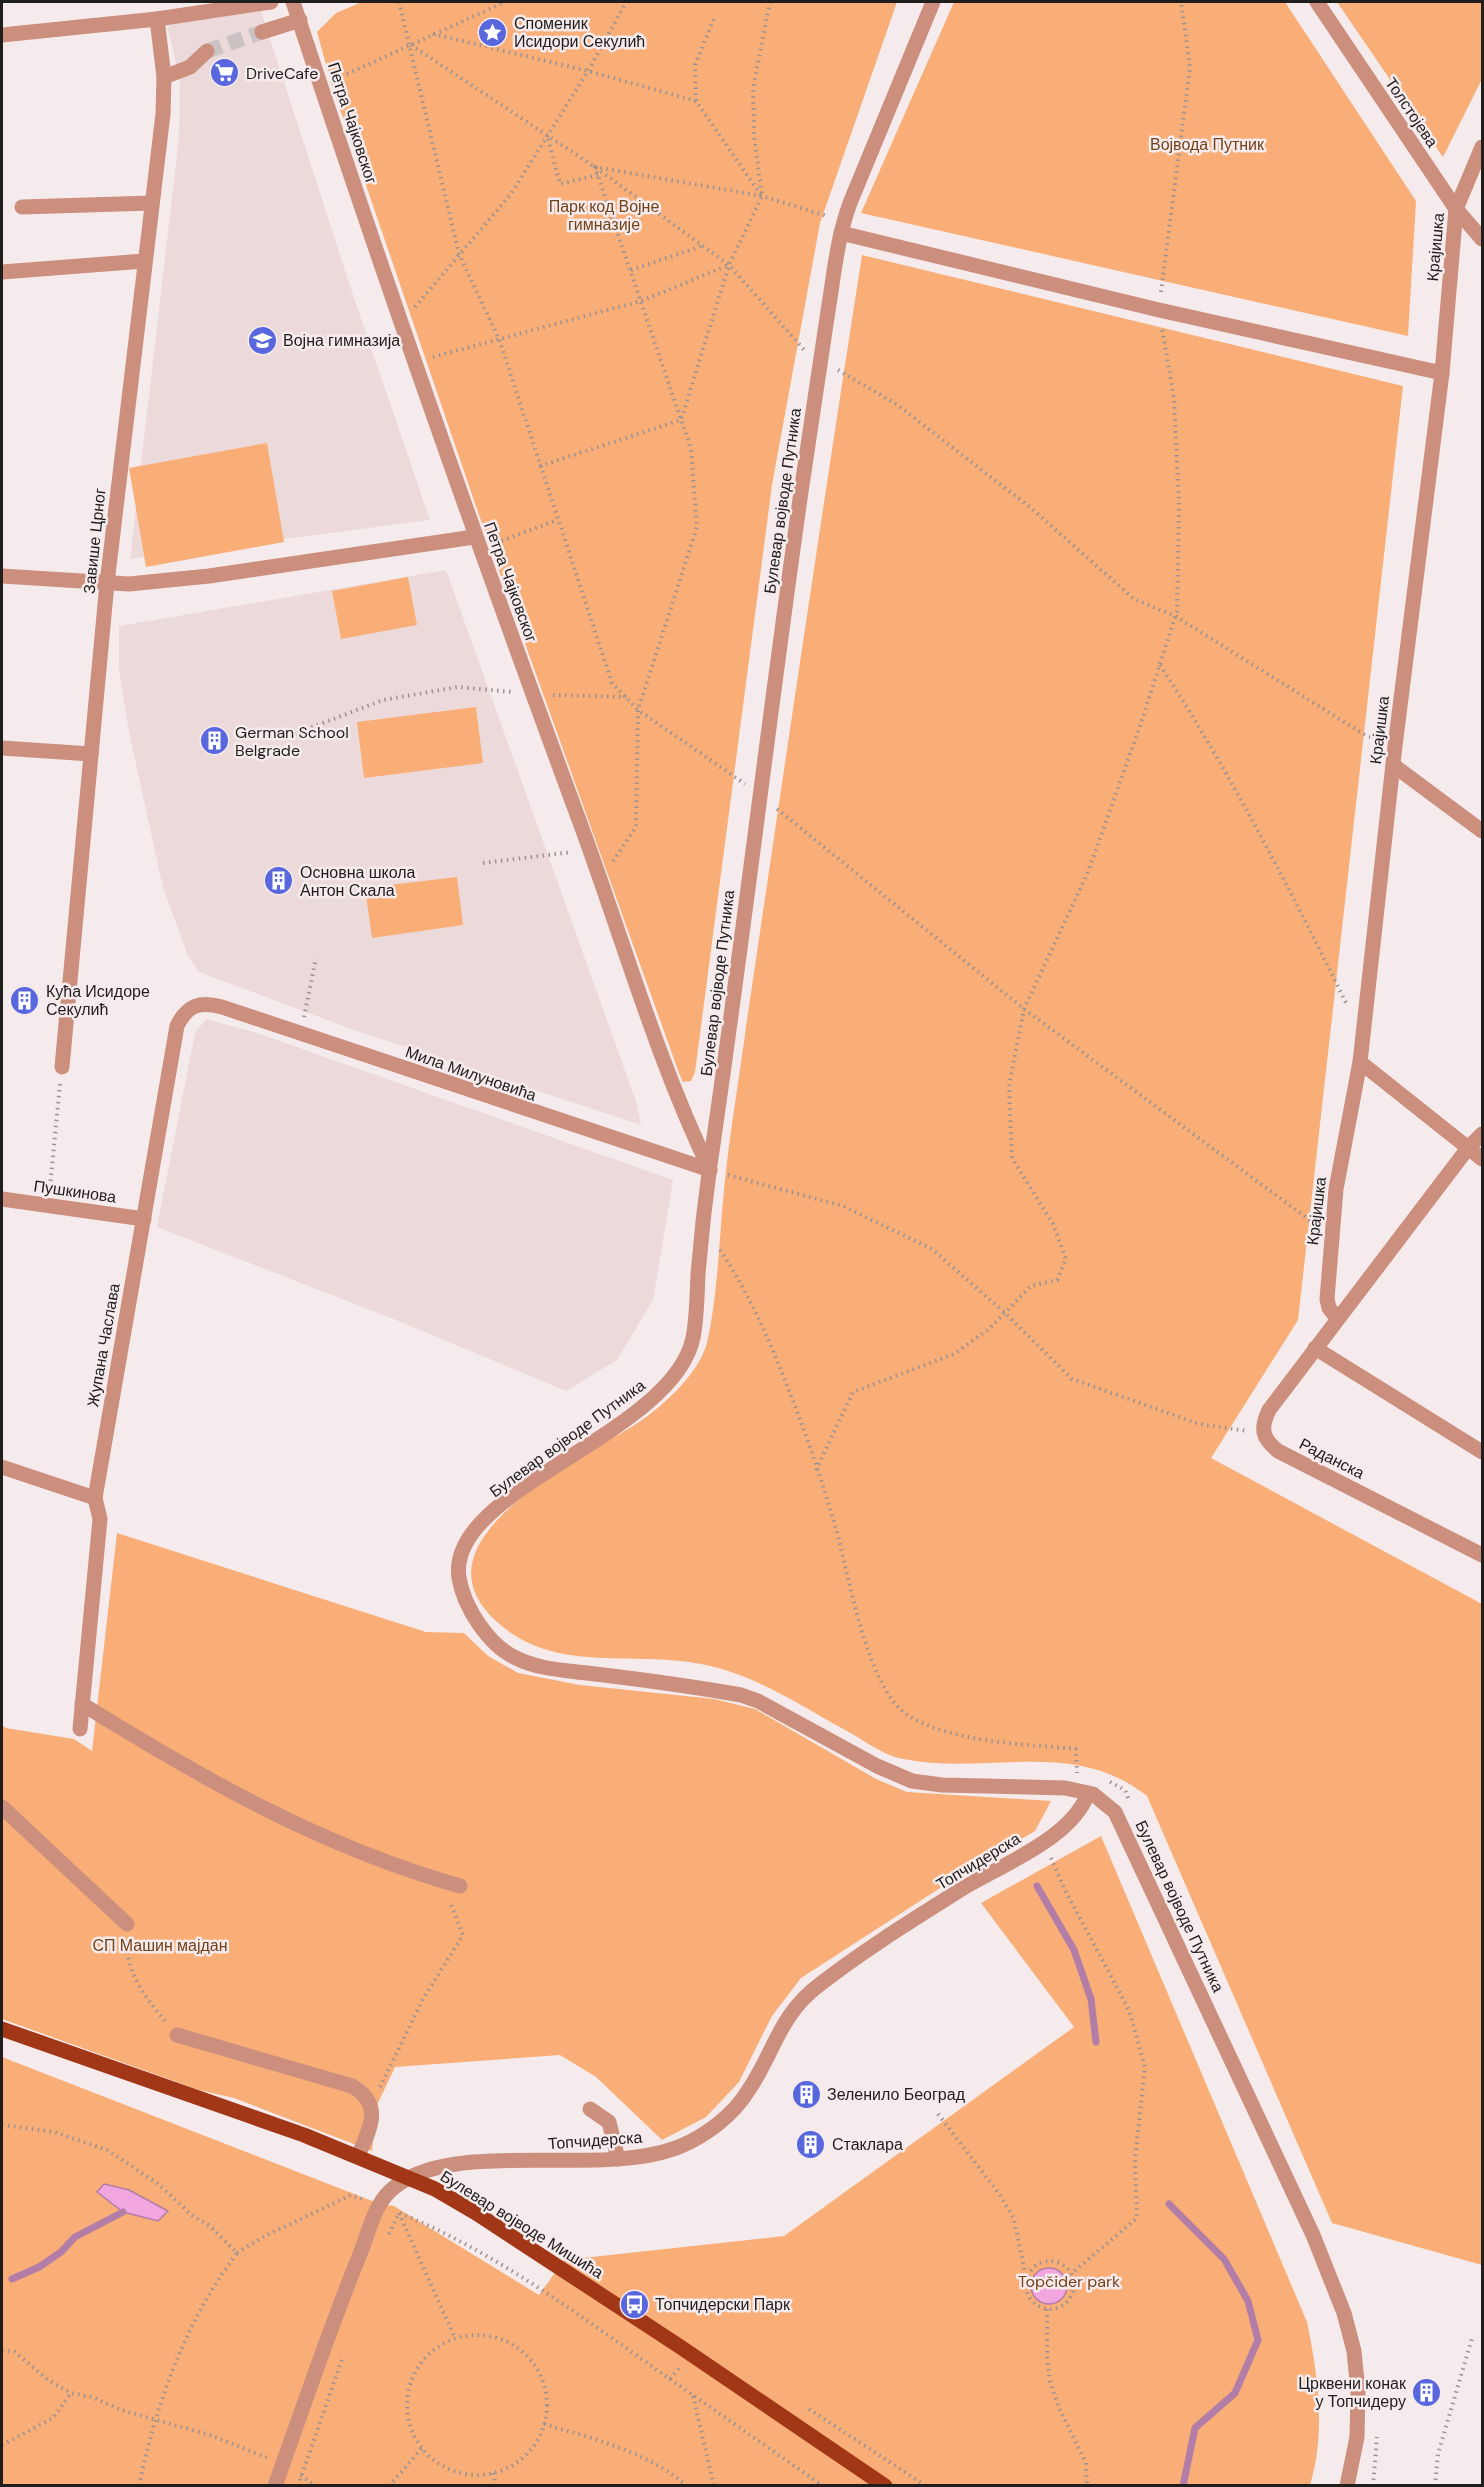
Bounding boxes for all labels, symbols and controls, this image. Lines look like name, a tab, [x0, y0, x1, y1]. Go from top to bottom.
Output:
place label: Споменик Исидори Секулић	[514, 13, 645, 52]
place icon: Споменик Исидори Секулић	[477, 16, 509, 48]
supermarket icon: DriveCafe	[209, 57, 241, 89]
street label: Петра Чајковског	[323, 60, 382, 187]
place label: DriveCafe	[246, 63, 318, 84]
street label: Толстојева	[1380, 73, 1443, 151]
park label: Војвода Путник	[1150, 134, 1265, 155]
park label: Парк код Војне гимназије	[549, 196, 659, 235]
street label: Крајишка	[1422, 212, 1449, 282]
school or university icon: Војна гимназија	[246, 324, 278, 356]
place label: Војна гимназија	[283, 330, 400, 351]
street label: Булевар војводе Путника	[759, 407, 806, 595]
street label: Завише Црног	[78, 487, 111, 595]
street label: Петра Чајковског	[479, 519, 542, 645]
street label: Крајишка	[1365, 695, 1394, 765]
place label: German School Belgrade	[235, 722, 349, 761]
building icon: German School Belgrade	[198, 725, 230, 757]
place label: Основна школа Антон Скала	[300, 862, 416, 901]
building icon: Основна школа Антон Скала	[263, 865, 295, 897]
street label: Булевар војводе Путника	[696, 889, 739, 1077]
place label: Кућа Исидоре Секулић	[46, 981, 150, 1020]
building icon: Кућа Исидоре Секулић	[9, 984, 41, 1016]
street label: Мила Милуновића	[402, 1041, 539, 1106]
street label: Пушкинова	[32, 1175, 118, 1208]
street label: Крајишка	[1302, 1176, 1331, 1246]
street label: Жупана Часлава	[82, 1282, 125, 1409]
street label: Булевар војводе Путника	[485, 1375, 649, 1502]
street label: Раданска	[1296, 1433, 1368, 1484]
street label: Булевар војводе Путника	[1130, 1817, 1229, 1996]
street label: Топчидерска	[932, 1828, 1024, 1895]
park label: СП Машин мајдан	[92, 1935, 228, 1956]
building icon: Зеленило Београд	[790, 2078, 822, 2110]
place label: Зеленило Београд	[827, 2084, 966, 2105]
street label: Топчидерска	[547, 2127, 643, 2154]
building icon: Стаклара	[795, 2128, 827, 2160]
place label: Стаклара	[832, 2134, 903, 2155]
street label: Булевар војводе Мишића	[436, 2166, 607, 2283]
park label: Topčider park	[1018, 2271, 1120, 2292]
bus stop icon: Топчидерски Парк	[618, 2288, 650, 2320]
place label: Топчидерски Парк	[655, 2294, 791, 2315]
place label: Црквени конак у Топчидеру	[1298, 2373, 1407, 2412]
building icon: Црквени конак у Топчидеру	[1411, 2376, 1443, 2408]

